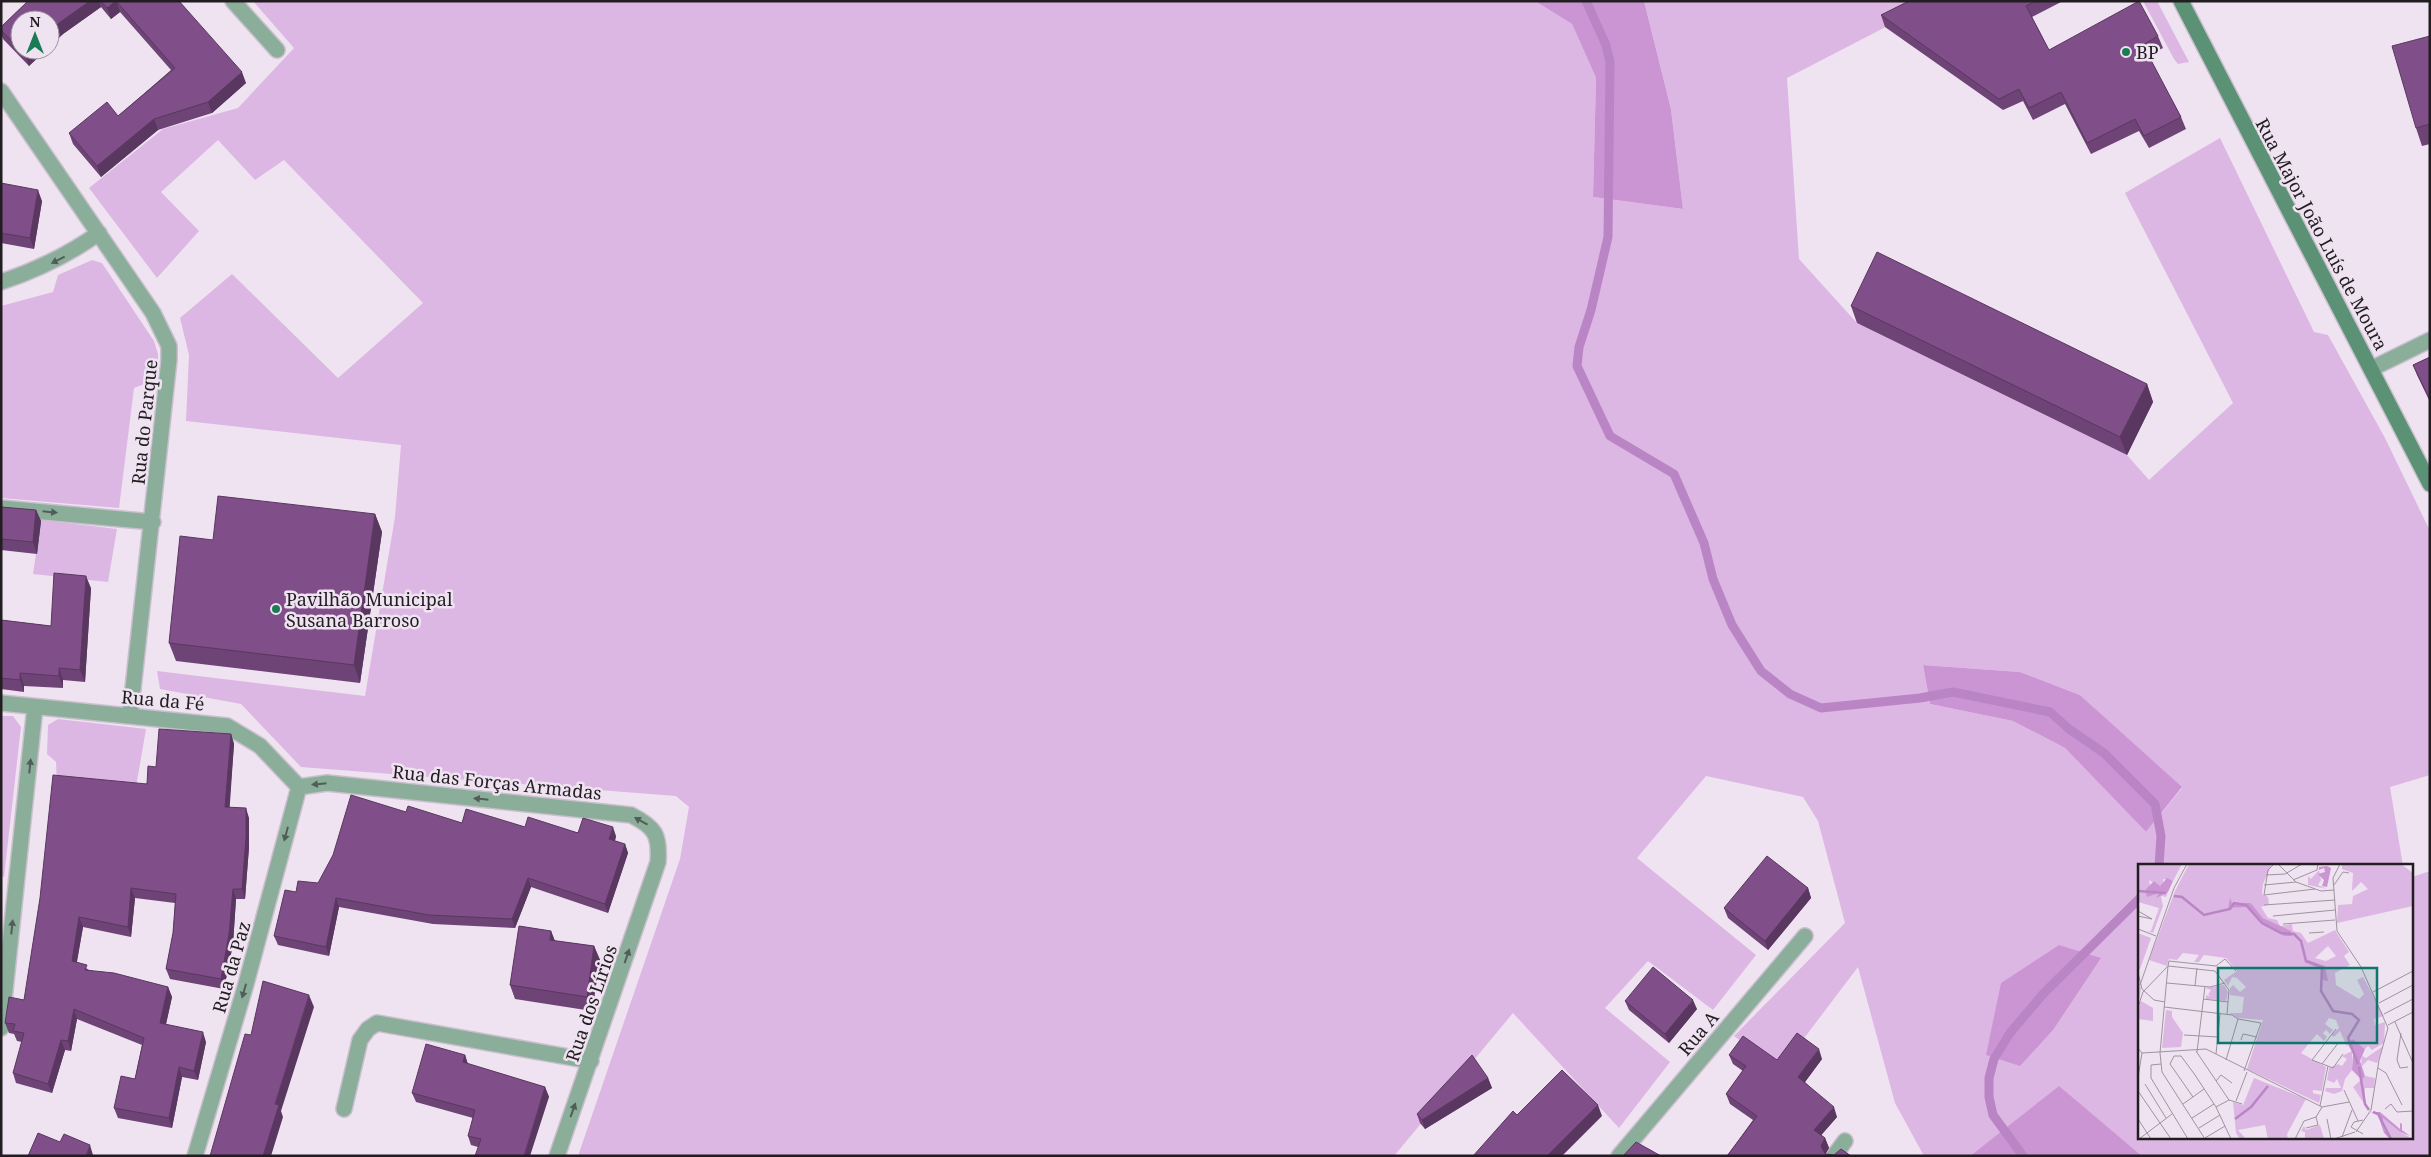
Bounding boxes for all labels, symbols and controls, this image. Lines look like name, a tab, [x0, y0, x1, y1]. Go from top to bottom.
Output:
north arrow	[10, 10, 60, 60]
text: N	[29, 12, 41, 31]
place label: BP	[2136, 40, 2159, 64]
marker: BP	[2120, 46, 2132, 58]
street label: Rua Major João Luís de Moura	[2250, 114, 2394, 354]
one-way arrow	[51, 256, 65, 264]
street label: Rua do Parque	[125, 358, 163, 486]
one-way arrow	[42, 509, 58, 517]
place label: Pavilhão Municipal Susana Barroso	[286, 587, 453, 632]
marker: Pavilhão Municipal Susana Barroso	[270, 603, 282, 615]
street label: Rua da Fé	[120, 684, 206, 716]
one-way arrow	[26, 758, 34, 774]
street label: Rua das Forças Armadas	[391, 759, 603, 805]
one-way arrow	[311, 780, 327, 788]
one-way arrow	[472, 795, 488, 803]
one-way arrow	[634, 817, 648, 825]
one-way arrow	[282, 826, 290, 841]
inset map	[2138, 864, 2414, 1140]
street label: Rua da Paz	[206, 918, 256, 1016]
one-way arrow	[8, 919, 16, 935]
street label: Rua dos Lírios	[560, 941, 622, 1065]
one-way arrow	[623, 949, 631, 964]
one-way arrow	[240, 983, 248, 998]
street label: Rua A	[1672, 1006, 1724, 1060]
one-way arrow	[569, 1102, 577, 1117]

